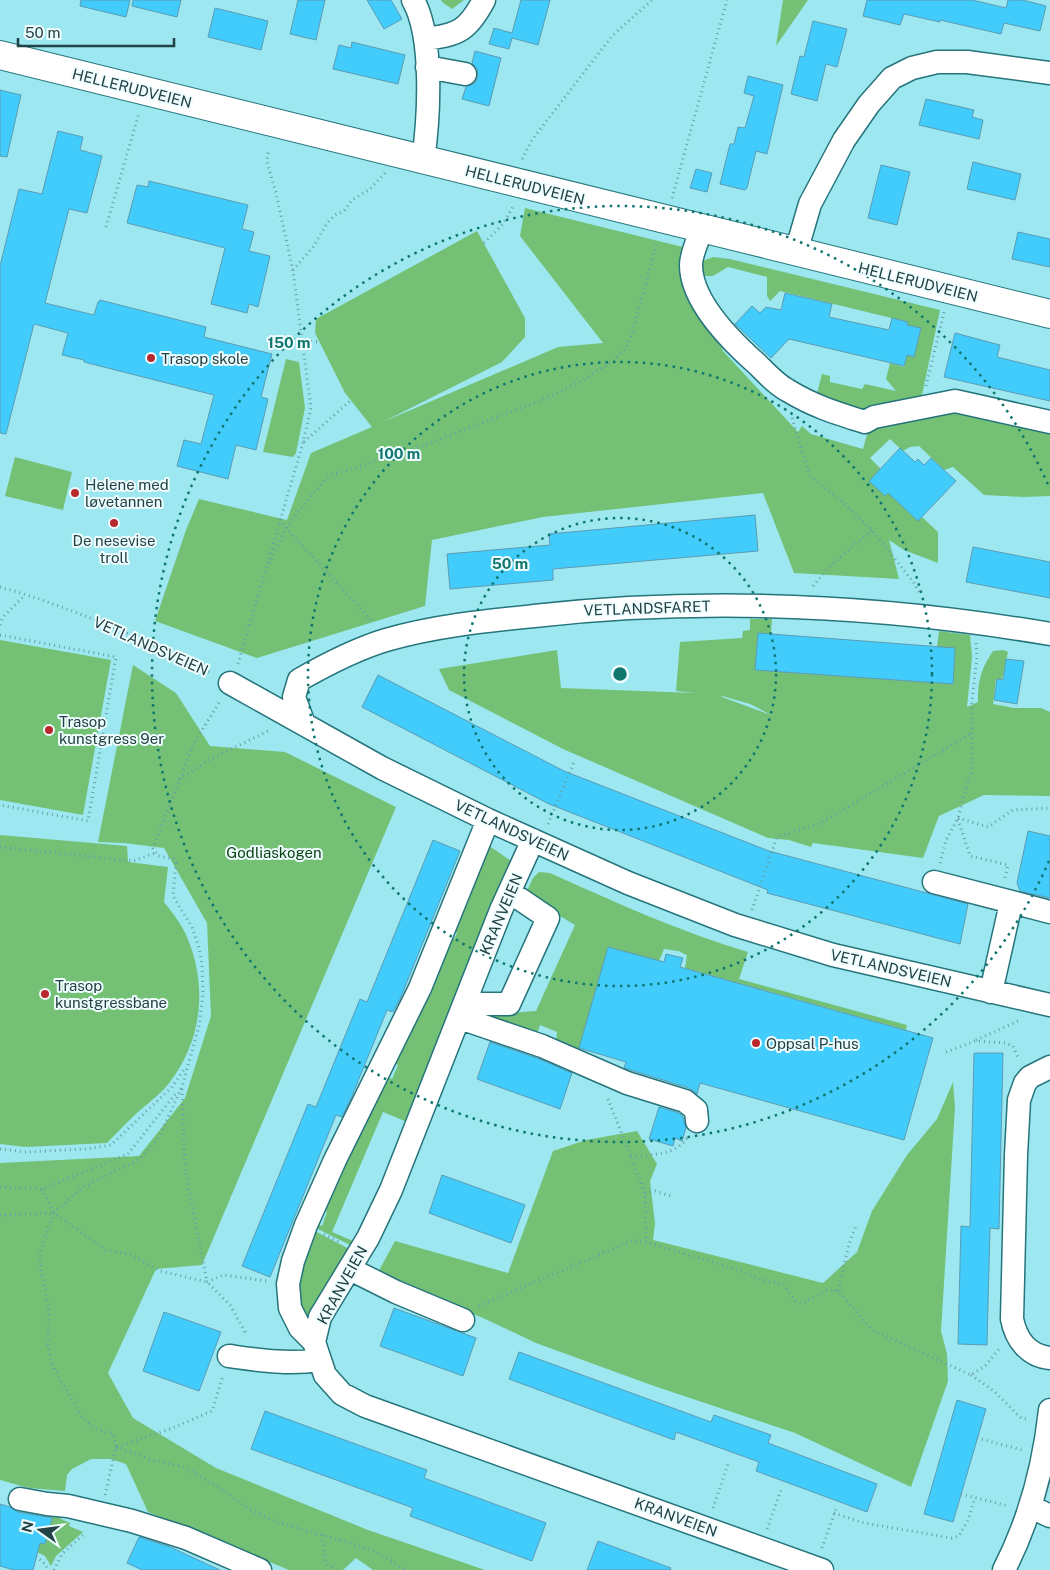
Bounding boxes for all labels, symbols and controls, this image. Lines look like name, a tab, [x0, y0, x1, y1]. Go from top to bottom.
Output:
scale bar	[18, 15, 174, 47]
text: 50 m	[25, 24, 60, 41]
street label: HELLERUDVEIEN	[71, 65, 193, 111]
street label: HELLERUDVEIEN	[464, 162, 586, 208]
street label: HELLERUDVEIEN	[857, 259, 979, 305]
text: 150 m	[267, 334, 311, 351]
place label: Trasop skole	[161, 350, 249, 367]
marker: Trasop skole	[145, 352, 157, 364]
text: 100 m	[378, 445, 420, 462]
place label: Helene med løvetannen	[85, 476, 169, 510]
marker: Helene med løvetannen	[69, 487, 81, 499]
marker: De nesevise troll	[108, 517, 120, 529]
place label: De nesevise troll	[73, 532, 155, 566]
text: 50 m	[492, 555, 528, 572]
street label: VETLANDSFARET	[583, 597, 711, 619]
street label: VETLANDSVEIEN	[91, 613, 211, 679]
centre of rings	[611, 665, 629, 683]
place label: Trasop kunstgress 9er	[59, 713, 164, 747]
marker: Trasop kunstgress 9er	[43, 724, 55, 736]
street label: VETLANDSVEIEN	[452, 796, 572, 864]
park label: Godliaskogen	[226, 844, 322, 861]
street label: KRANVEIEN	[476, 871, 526, 957]
street label: VETLANDSVEIEN	[829, 946, 953, 990]
place label: Trasop kunstgressbane	[55, 977, 167, 1011]
marker: Trasop kunstgressbane	[39, 988, 51, 1000]
place label: Oppsal P-hus	[766, 1035, 859, 1052]
marker: Oppsal P-hus	[750, 1037, 762, 1049]
street label: KRANVEIEN	[314, 1243, 370, 1327]
street label: KRANVEIEN	[632, 1494, 720, 1540]
north arrow	[15, 1505, 65, 1555]
text: N	[18, 1520, 36, 1534]

